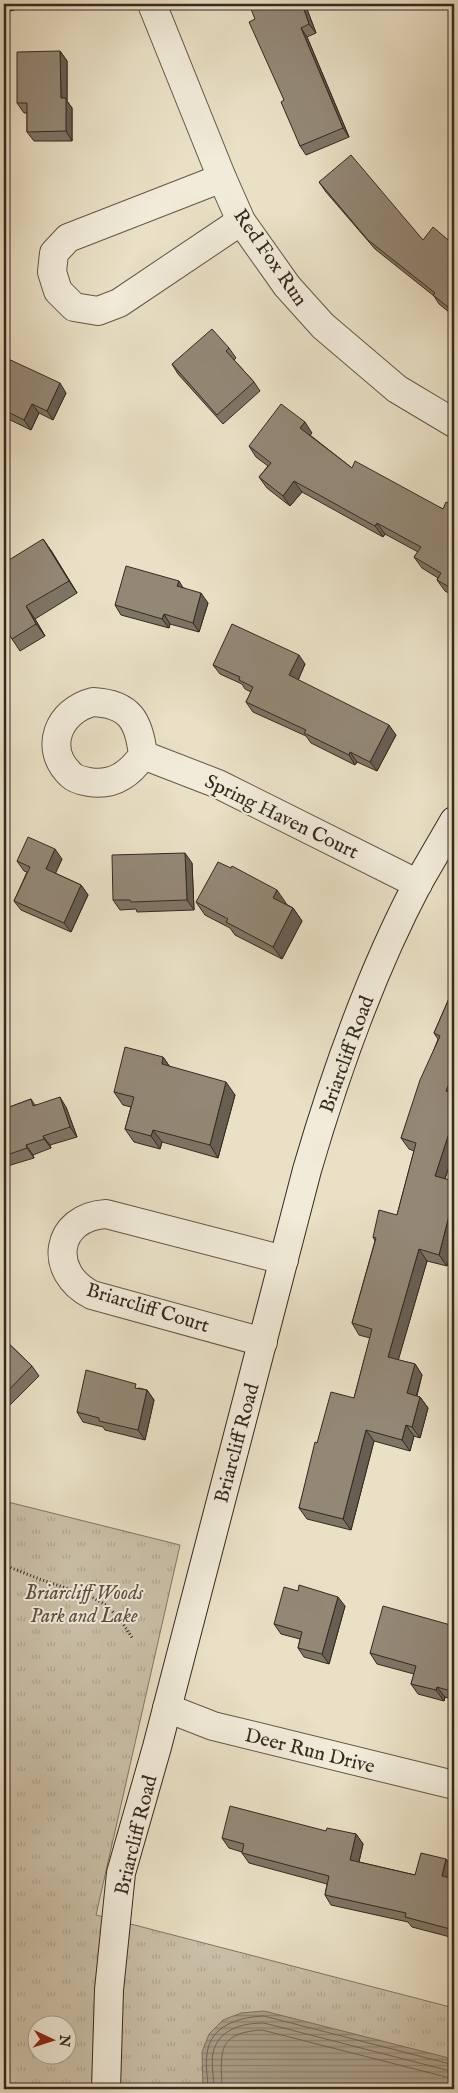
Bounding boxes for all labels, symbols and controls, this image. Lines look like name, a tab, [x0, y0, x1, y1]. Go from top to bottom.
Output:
street label: Red Fox Run	[227, 205, 313, 311]
street label: Spring Haven Court	[200, 769, 362, 865]
street label: Briarcliff Road	[315, 992, 380, 1116]
street label: Briarcliff Court	[83, 1278, 212, 1339]
street label: Briarcliff Road	[209, 1381, 265, 1506]
park label: Briarcliff Woods Park and Lake	[25, 1581, 144, 1629]
street label: Deer Run Drive	[242, 1723, 377, 1780]
street label: Briarcliff Road	[109, 1772, 164, 1898]
north arrow	[28, 2016, 78, 2066]
text: N	[55, 2033, 73, 2048]

